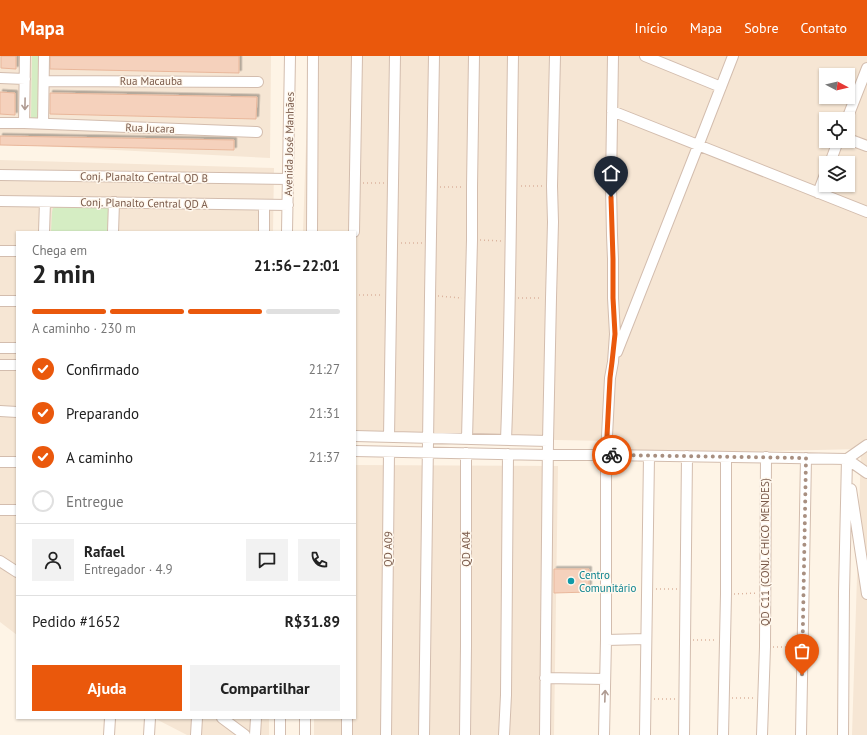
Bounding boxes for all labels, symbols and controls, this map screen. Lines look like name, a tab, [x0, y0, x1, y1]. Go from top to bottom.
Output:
text: Mapa	[20, 16, 64, 40]
text: Início	[635, 19, 668, 37]
text: Mapa	[690, 19, 722, 37]
text: Sobre	[744, 19, 779, 37]
text: Contato	[801, 19, 847, 37]
north arrow	[819, 68, 855, 104]
map controls	[819, 68, 855, 192]
street label: Rua Macauba	[120, 74, 182, 88]
street label: Avenida José Manhães	[281, 91, 297, 196]
one-way arrow	[21, 97, 28, 110]
button: locate	[819, 112, 855, 148]
street label: Rua Jucara	[125, 120, 175, 136]
pin	[594, 156, 628, 197]
button: layers	[819, 156, 855, 192]
icon: home	[600, 162, 622, 184]
street label: Conj. Planalto Central QD B	[80, 169, 208, 185]
street label: Conj. Planalto Central QD A	[80, 195, 208, 211]
text: Chega em	[32, 242, 87, 259]
text: 21:56–22:01	[254, 256, 340, 275]
text: 2 min	[32, 257, 95, 290]
text: A caminho · 230 m	[32, 320, 136, 337]
icon: check	[32, 358, 54, 380]
text: Confirmado	[66, 360, 139, 379]
text: 21:27	[309, 361, 340, 378]
icon: check	[32, 402, 54, 424]
text: Preparando	[66, 404, 139, 423]
text: 21:31	[309, 405, 340, 422]
courier	[592, 435, 632, 475]
icon: bike	[601, 444, 623, 466]
icon: check	[32, 446, 54, 468]
text: A caminho	[66, 448, 133, 467]
text: 21:37	[309, 449, 340, 466]
street label: QD C11 (CONJ. CHICO MENDES)	[758, 478, 772, 626]
text: Entregue	[66, 492, 124, 511]
street label: QD A09	[381, 531, 395, 567]
street label: QD A04	[459, 531, 473, 567]
button: person	[32, 539, 74, 581]
button: chat	[246, 539, 288, 581]
button: phone	[298, 539, 340, 581]
text: Rafael	[84, 542, 125, 561]
text: Entregador · 4.9	[84, 561, 173, 578]
place label: Centro Comunitário	[579, 568, 636, 595]
marker: Centro Comunitário	[566, 576, 576, 586]
text: Pedido #1652	[32, 612, 121, 631]
text: R$31.89	[285, 612, 340, 631]
pin	[785, 634, 819, 675]
icon: bag	[791, 640, 813, 662]
button: Ajuda	[32, 665, 182, 711]
button: Compartilhar	[190, 665, 340, 711]
one-way arrow	[601, 690, 609, 703]

